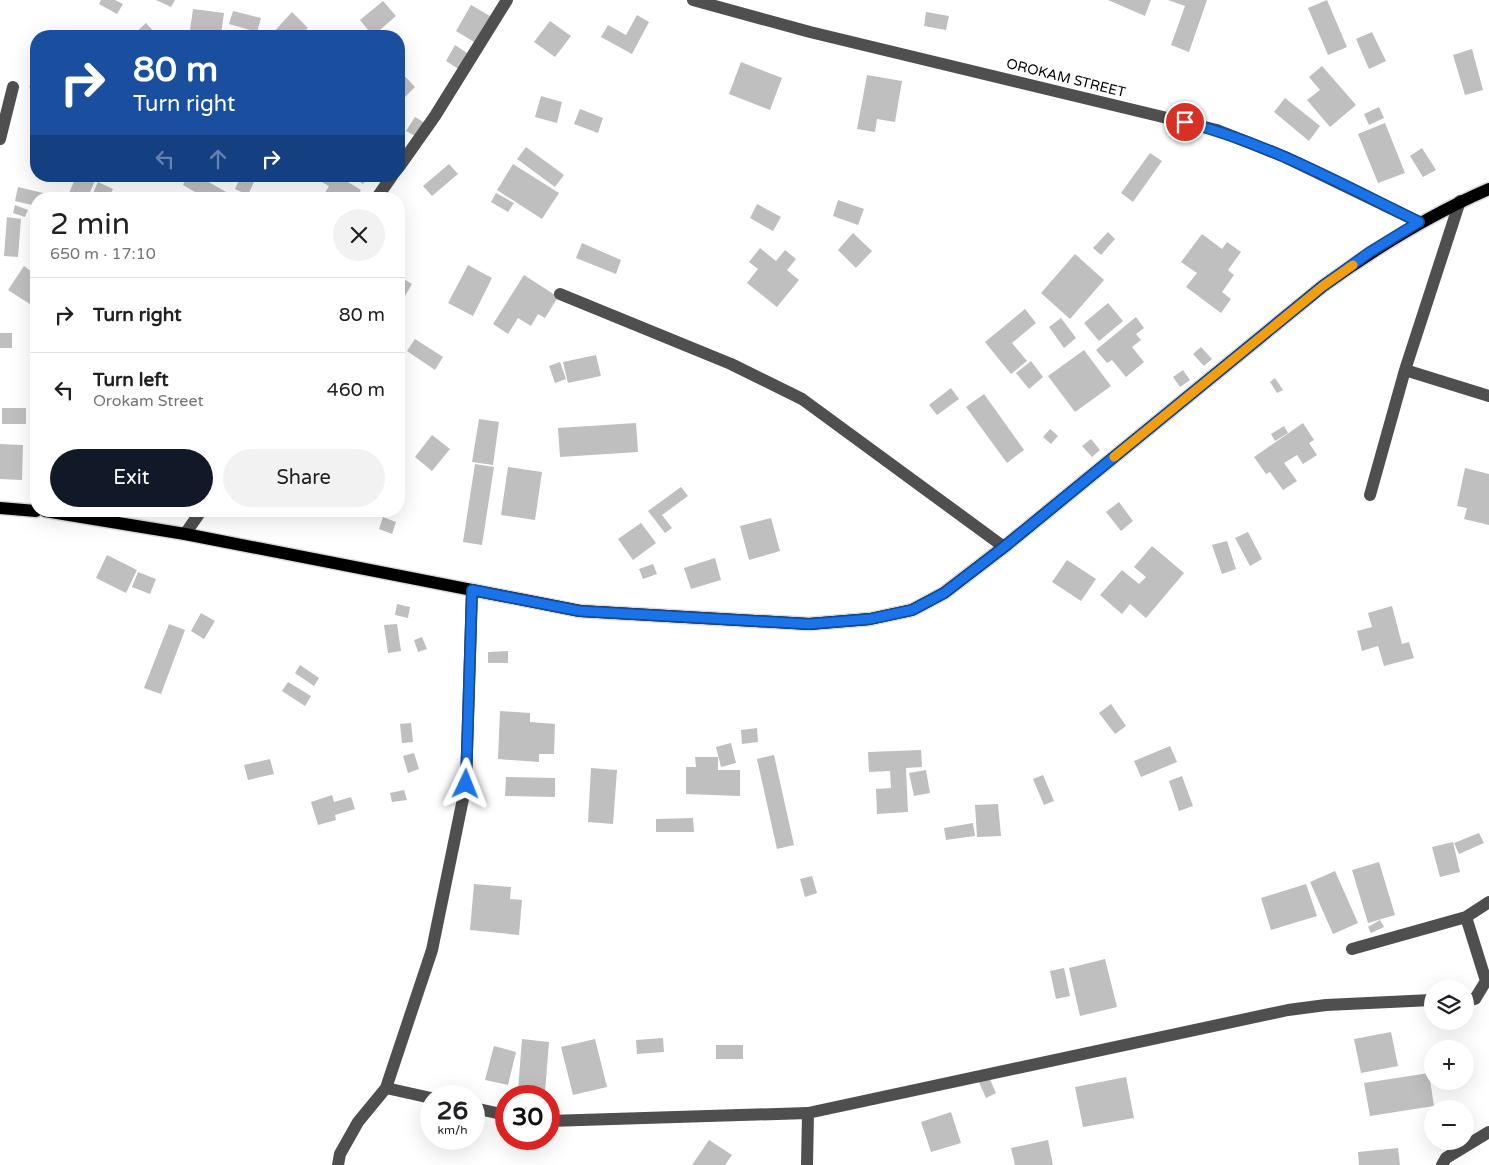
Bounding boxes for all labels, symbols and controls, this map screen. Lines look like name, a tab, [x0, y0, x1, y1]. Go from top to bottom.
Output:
text: 80 m	[133, 49, 218, 91]
icon: right	[50, 50, 115, 115]
street label: OROKAM STREET	[1005, 55, 1128, 101]
text: Turn right	[133, 91, 235, 117]
pin	[1164, 101, 1206, 143]
icon: arrive	[1171, 108, 1199, 136]
icon: left	[151, 145, 179, 173]
icon: ahead	[204, 145, 232, 173]
icon: right	[257, 145, 285, 173]
text: 2 min	[50, 206, 130, 243]
button: close	[333, 209, 385, 261]
text: 650 m · 17:10	[50, 244, 156, 264]
icon: right	[50, 301, 78, 329]
text: Turn right	[93, 304, 181, 326]
text: 80 m	[339, 304, 385, 326]
text: Turn left	[93, 369, 169, 391]
icon: left	[50, 376, 78, 404]
text: 460 m	[327, 379, 385, 401]
text: Orokam Street	[93, 391, 204, 411]
button: Exit	[50, 449, 213, 507]
button: Share	[223, 449, 385, 507]
position arrow	[439, 757, 491, 809]
map controls	[1424, 980, 1474, 1150]
button: layers	[1424, 980, 1474, 1030]
button: +	[1424, 1040, 1474, 1090]
speed limit sign: 30	[495, 1085, 560, 1150]
text: 26	[437, 1096, 468, 1126]
button: −	[1424, 1100, 1474, 1150]
text: km/h	[437, 1123, 468, 1137]

